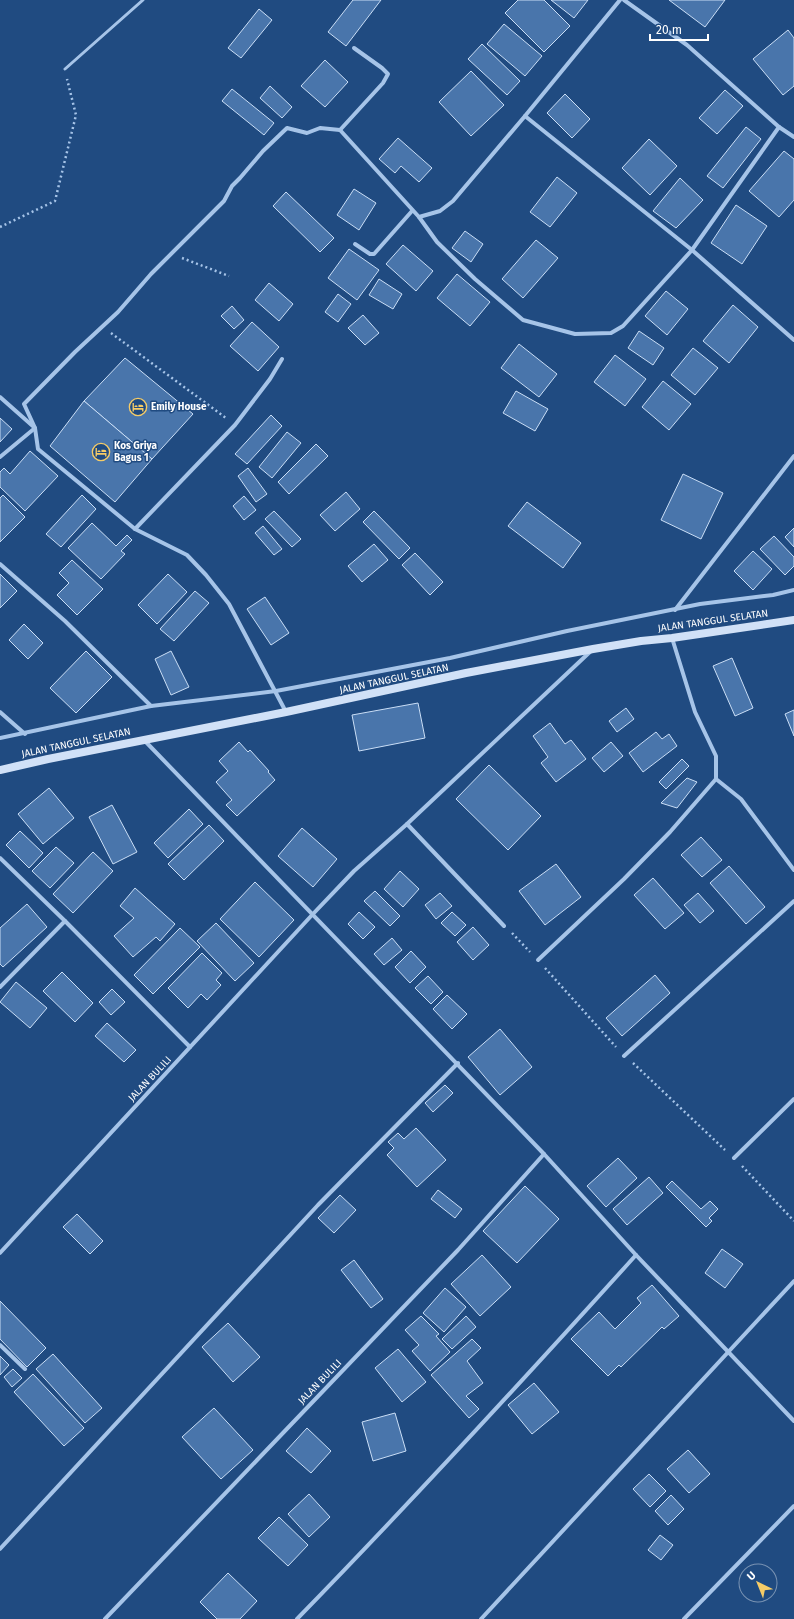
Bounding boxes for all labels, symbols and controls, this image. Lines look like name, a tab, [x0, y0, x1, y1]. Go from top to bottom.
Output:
scale bar	[650, 16, 708, 42]
text: 20 m	[656, 23, 682, 37]
hotel icon: Emily House	[128, 397, 148, 417]
place label: Emily House	[151, 401, 207, 413]
place label: Kos Griya Bagus 1	[114, 440, 157, 464]
hotel icon: Kos Griya Bagus 1	[91, 442, 111, 462]
street label: JALAN TANGGUL SELATAN	[657, 607, 769, 635]
street label: JALAN TANGGUL SELATAN	[338, 662, 450, 696]
street label: JALAN TANGGUL SELATAN	[20, 726, 132, 760]
street label: JALAN BULILI	[126, 1054, 174, 1104]
street label: JALAN BULILI	[296, 1357, 344, 1407]
north arrow	[738, 1563, 778, 1603]
text: U	[744, 1569, 759, 1583]

